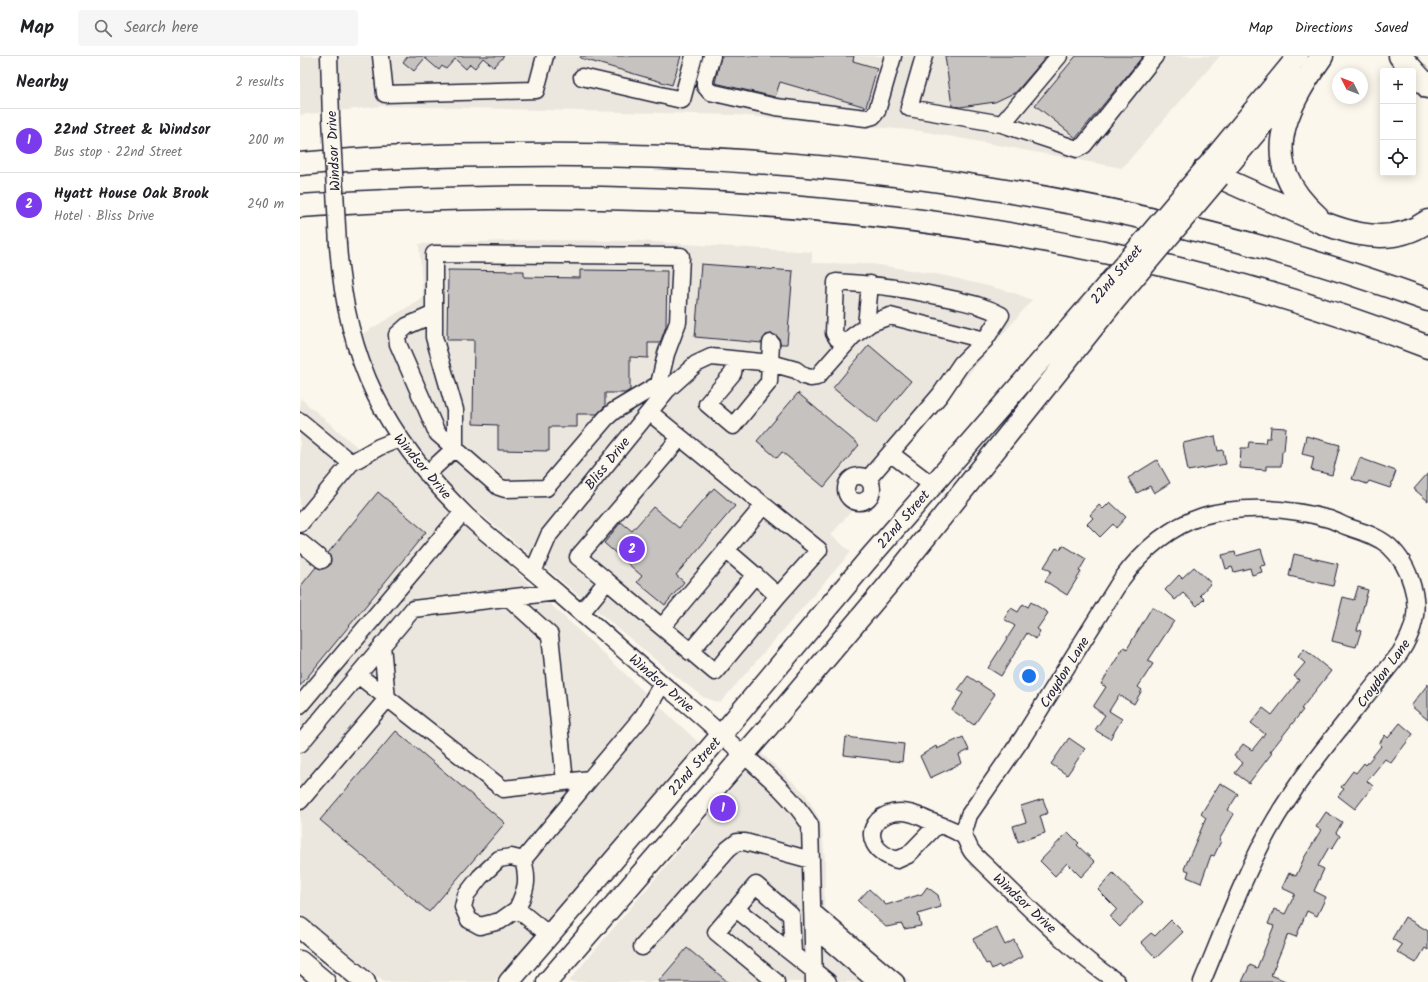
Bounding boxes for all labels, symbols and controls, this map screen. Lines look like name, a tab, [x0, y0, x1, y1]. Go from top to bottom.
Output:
search box	[78, 10, 358, 46]
text: Map	[20, 13, 54, 43]
text: Search here	[124, 16, 198, 40]
icon: search	[92, 17, 114, 39]
text: Map	[1248, 17, 1273, 39]
text: Directions	[1295, 17, 1353, 39]
text: Saved	[1375, 17, 1408, 39]
north arrow	[1332, 68, 1368, 104]
map controls	[1380, 68, 1416, 176]
button: +	[1380, 68, 1416, 104]
text: Nearby	[16, 69, 68, 96]
text: 2 results	[236, 72, 284, 93]
button: −	[1380, 104, 1416, 140]
street label: Windsor Drive	[321, 109, 347, 192]
text: 22nd Street & Windsor	[54, 118, 210, 142]
text: 1	[27, 130, 31, 151]
text: 200 m	[248, 130, 284, 151]
button: locate	[1380, 140, 1416, 176]
text: Bus stop · 22nd Street	[54, 142, 182, 163]
text: Hyatt House Oak Brook	[54, 182, 209, 206]
text: 2	[25, 194, 33, 215]
text: 240 m	[247, 194, 284, 215]
text: Hotel · Bliss Drive	[54, 206, 154, 227]
street label: 22nd Street	[1085, 240, 1149, 309]
street label: Windsor Drive	[388, 429, 457, 505]
street label: Bliss Drive	[580, 432, 636, 495]
street label: 22nd Street	[872, 485, 936, 554]
pin: 2	[619, 534, 645, 564]
street label: Croydon Lane	[1034, 632, 1096, 712]
street label: Croydon Lane	[1351, 634, 1417, 713]
street label: Windsor Drive	[624, 649, 699, 719]
your location	[1019, 666, 1039, 686]
street label: 22nd Street	[663, 732, 727, 801]
pin: 1	[710, 793, 736, 823]
street label: Windsor Drive	[987, 868, 1062, 940]

